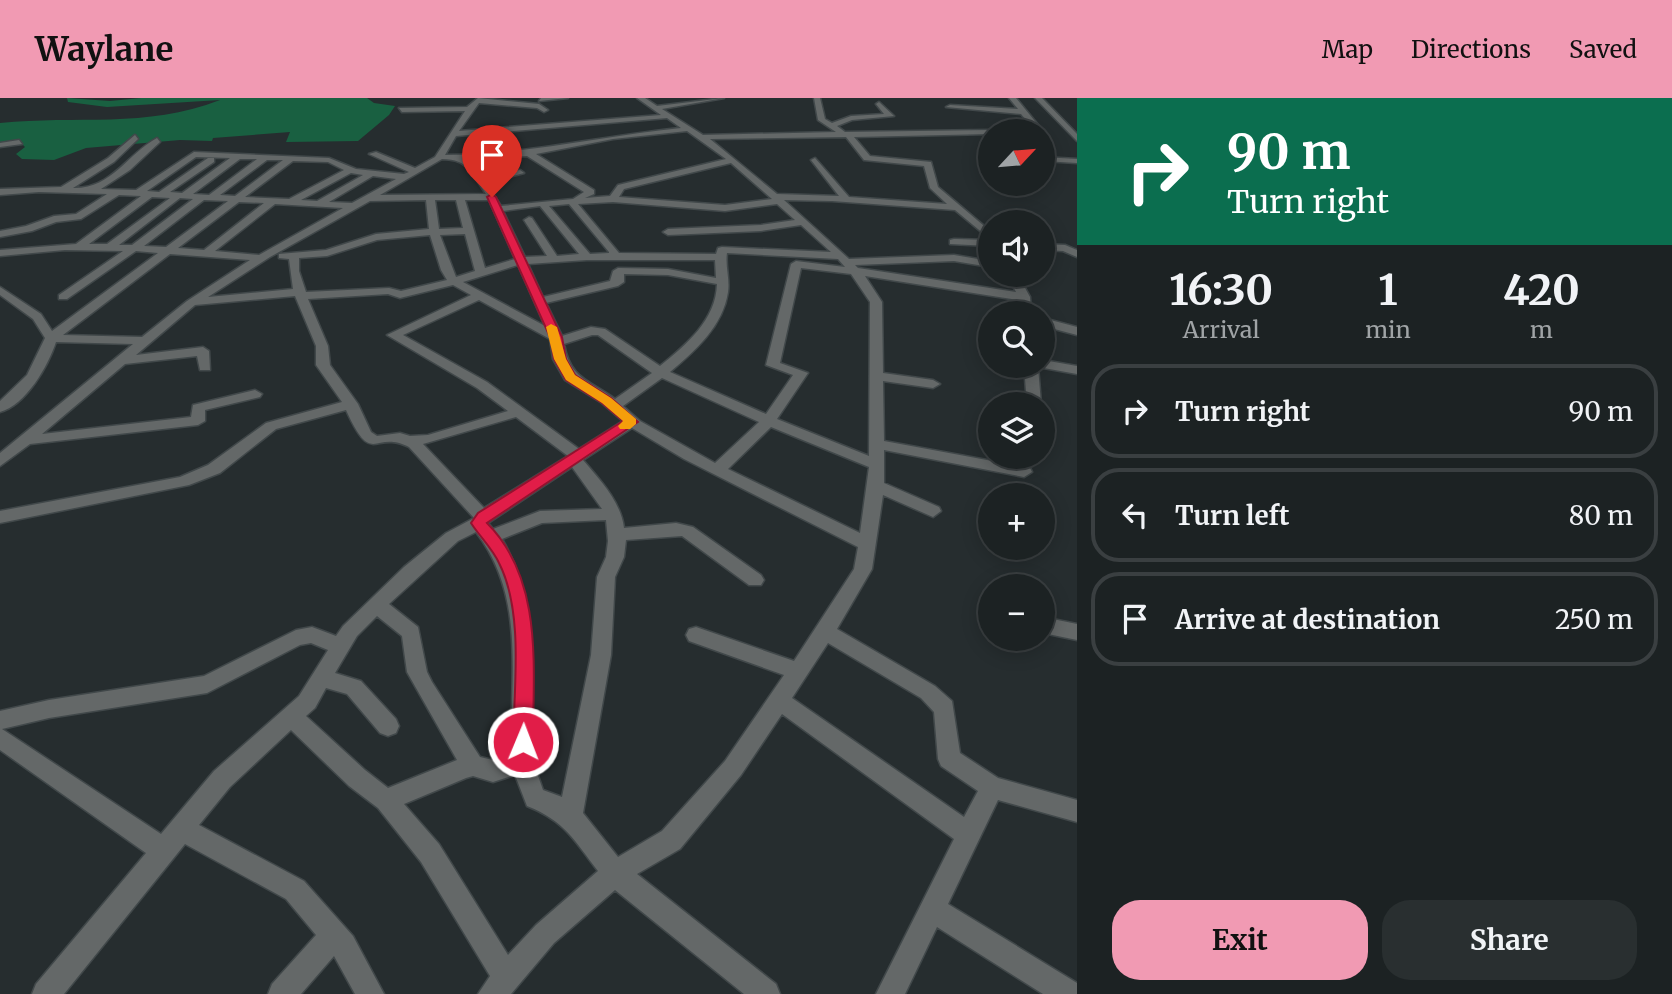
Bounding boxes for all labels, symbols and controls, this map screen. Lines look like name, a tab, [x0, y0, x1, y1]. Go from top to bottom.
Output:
text: Waylane	[35, 29, 173, 70]
text: Map	[1322, 34, 1373, 65]
text: Directions	[1411, 34, 1531, 65]
text: Saved	[1569, 34, 1637, 65]
north arrow	[978, 119, 1055, 196]
map controls	[978, 119, 1055, 651]
text: 90 m	[1227, 121, 1351, 182]
pin	[462, 125, 522, 197]
icon: right	[1112, 126, 1203, 217]
icon: arrive	[473, 136, 511, 174]
text: Turn right	[1227, 182, 1389, 222]
button: sound	[978, 210, 1055, 287]
text: 16:30	[1169, 264, 1273, 316]
text: 1	[1378, 264, 1398, 316]
text: 420	[1503, 264, 1580, 316]
button: search	[978, 301, 1055, 378]
text: Arrival	[1183, 315, 1260, 344]
text: min	[1365, 315, 1411, 344]
text: m	[1530, 315, 1553, 344]
button: layers	[978, 392, 1055, 469]
icon: right	[1116, 392, 1154, 430]
text: Turn right	[1175, 395, 1310, 428]
text: 90 m	[1569, 395, 1633, 428]
button: +	[978, 483, 1055, 560]
icon: left	[1116, 496, 1154, 534]
text: Turn left	[1175, 499, 1289, 532]
text: 80 m	[1569, 499, 1633, 532]
button: −	[978, 574, 1055, 651]
icon: arrive	[1116, 600, 1154, 638]
text: Arrive at destination	[1175, 603, 1440, 636]
text: 250 m	[1555, 603, 1633, 636]
position arrow	[486, 705, 560, 779]
button: Exit	[1112, 900, 1368, 980]
button: Share	[1382, 900, 1637, 980]

